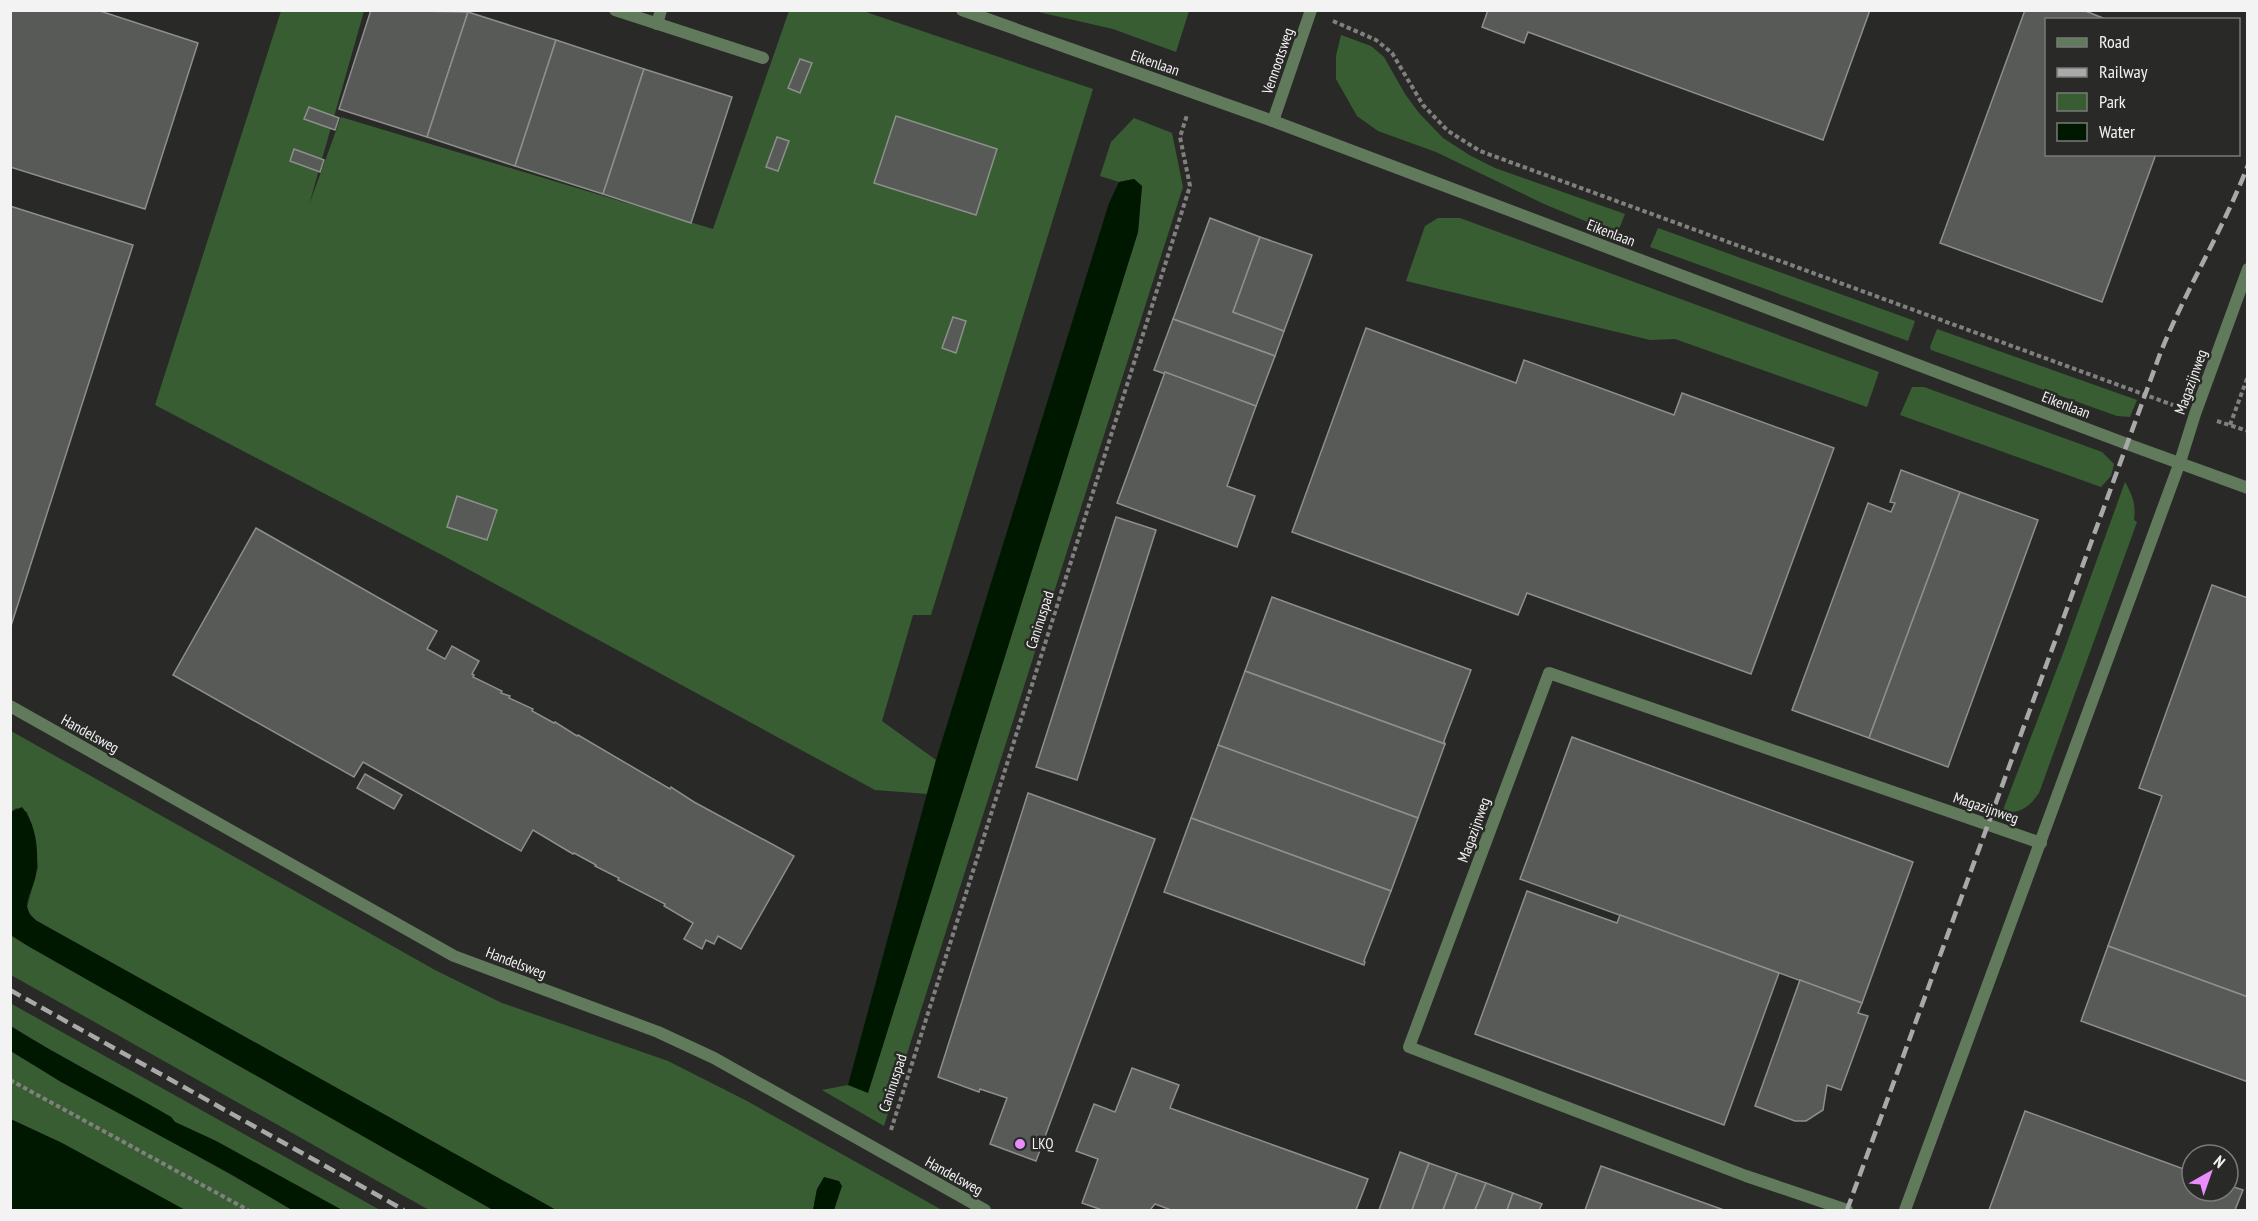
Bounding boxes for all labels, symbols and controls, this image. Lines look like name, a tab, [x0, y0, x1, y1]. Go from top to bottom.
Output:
legend	[2045, 18, 2240, 156]
street label: Vennootsweg	[1257, 25, 1298, 98]
text: Road	[2099, 30, 2130, 53]
street label: Eikenlaan	[1128, 45, 1182, 80]
text: Railway	[2099, 60, 2148, 83]
text: Park	[2099, 90, 2126, 113]
text: Water	[2099, 120, 2135, 143]
street label: Eikenlaan	[1584, 215, 1638, 250]
street label: Magazijnweg	[2170, 347, 2211, 417]
street label: Eikenlaan	[2039, 387, 2093, 422]
street label: Caninuspad	[1021, 589, 1058, 651]
street label: Handelsweg	[58, 710, 122, 757]
street label: Magazijnweg	[1951, 788, 2021, 828]
street label: Magazijnweg	[1453, 795, 1494, 865]
street label: Handelsweg	[483, 942, 549, 983]
street label: Caninuspad	[874, 1052, 911, 1114]
place label: LKQ	[1032, 1134, 1054, 1153]
marker: LKQ	[1013, 1137, 1027, 1151]
north arrow	[2180, 1143, 2240, 1203]
text: N	[2210, 1151, 2229, 1172]
street label: Handelsweg	[922, 1152, 986, 1199]

